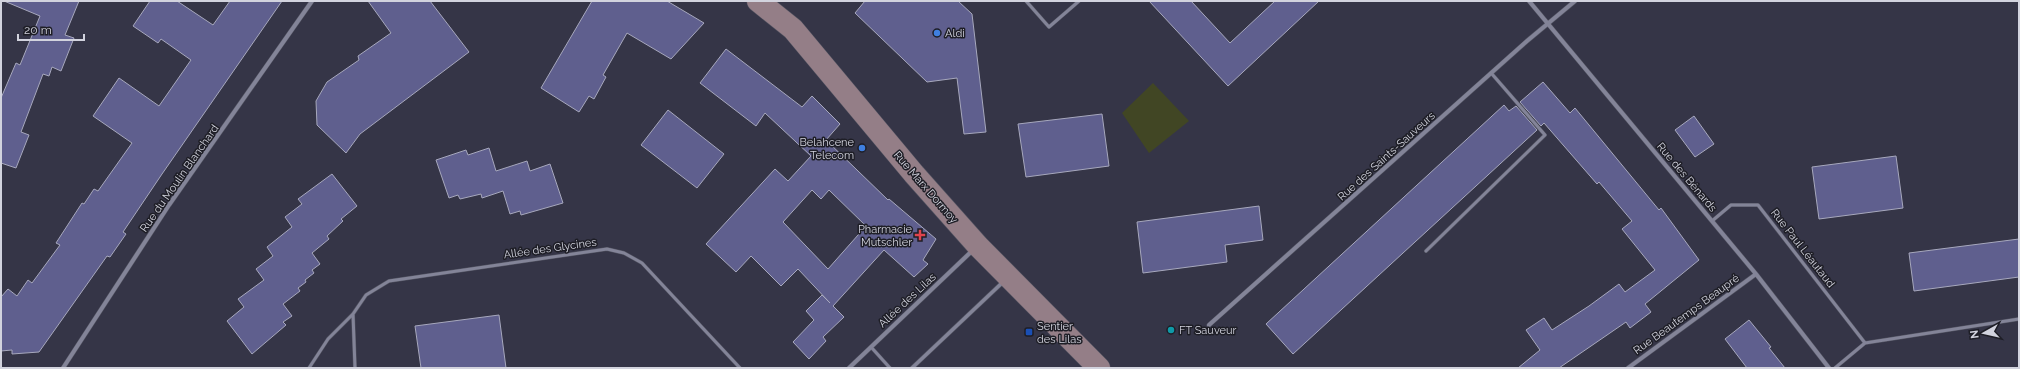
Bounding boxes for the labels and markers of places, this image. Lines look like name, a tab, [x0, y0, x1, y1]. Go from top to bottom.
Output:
place label: Aldi	[945, 27, 965, 40]
marker: Aldi	[932, 28, 942, 38]
place label: Belahcene Telecom	[800, 136, 855, 162]
marker: Belahcene Telecom	[857, 143, 867, 153]
place label: Pharmacie Mutschler	[858, 223, 913, 249]
marker: Pharmacie Mutschler	[915, 230, 925, 240]
place label: Sentier des Lilas	[1037, 320, 1082, 346]
place label: FT Sauveur	[1179, 324, 1237, 337]
marker: FT Sauveur	[1166, 325, 1176, 335]
marker: Sentier des Lilas	[1024, 327, 1034, 337]

